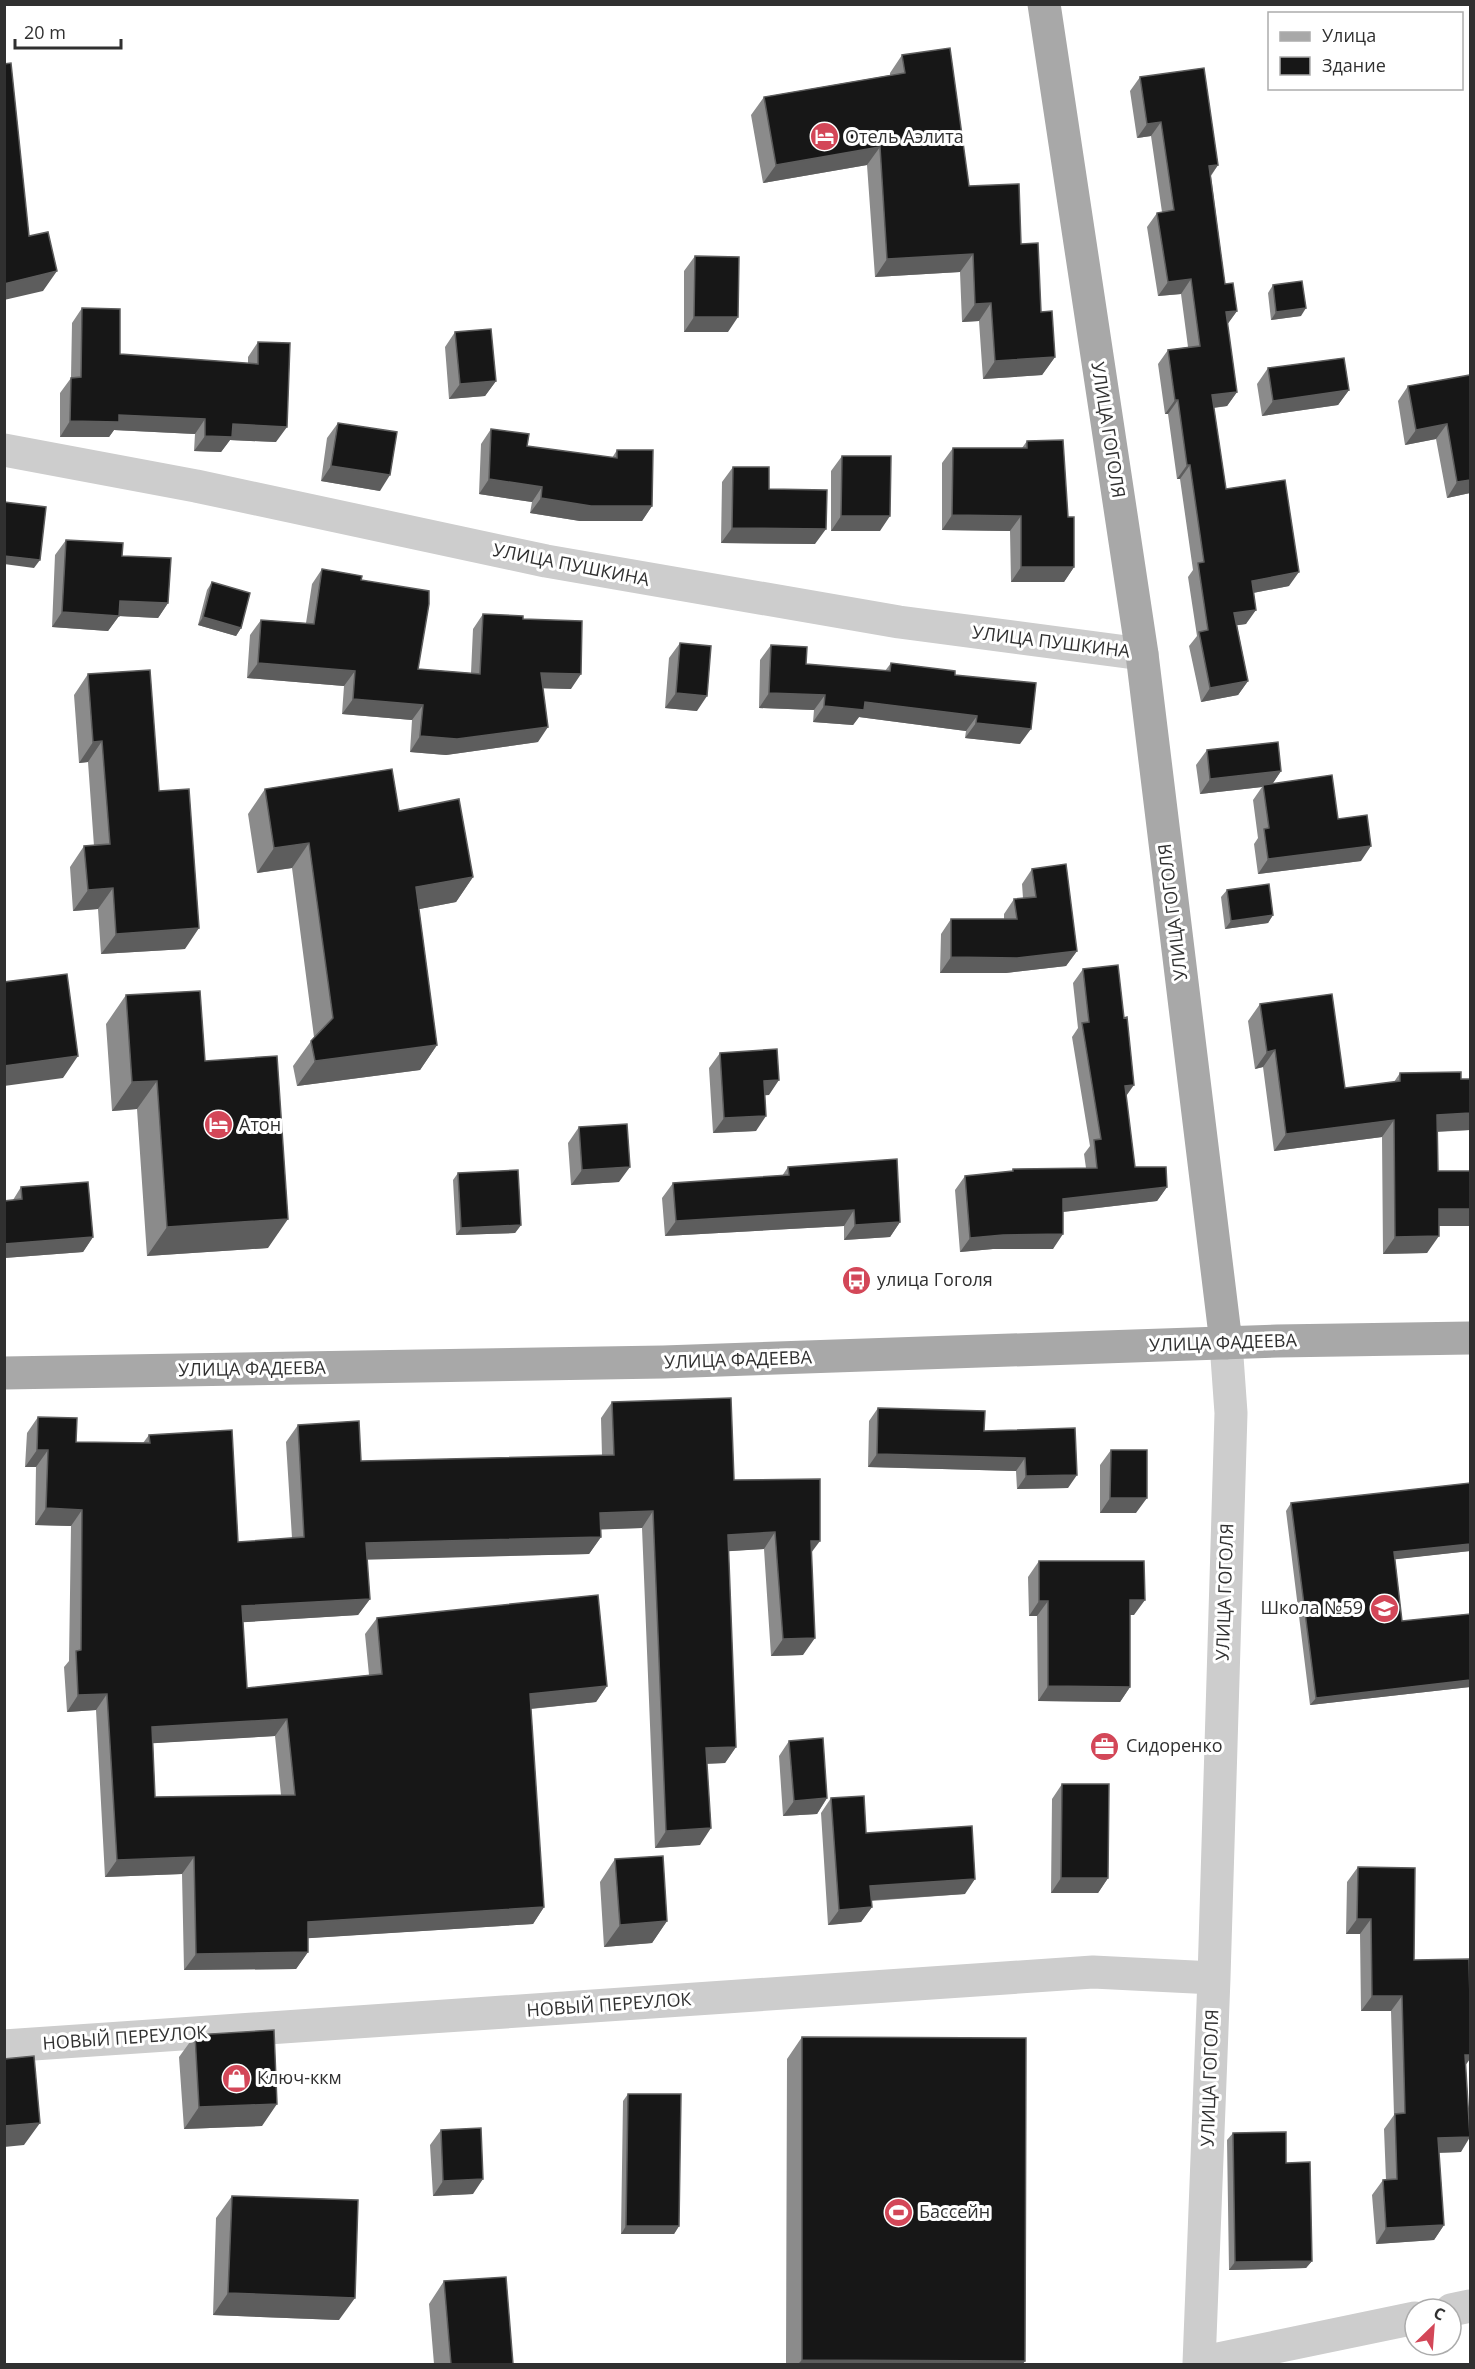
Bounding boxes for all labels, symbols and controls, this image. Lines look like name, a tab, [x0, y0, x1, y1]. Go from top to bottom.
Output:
scale bar	[15, 12, 122, 50]
legend	[1268, 12, 1463, 90]
text: 20 m	[24, 20, 66, 44]
text: Улица	[1322, 23, 1376, 47]
text: Здание	[1322, 53, 1386, 77]
hotel icon: Отель Аэлита	[808, 121, 840, 153]
place label: Отель Аэлита	[845, 124, 964, 148]
street label: УЛИЦА ГОГОЛЯ	[1086, 360, 1132, 500]
street label: УЛИЦА ПУШКИНА	[491, 537, 652, 591]
street label: УЛИЦА ПУШКИНА	[971, 619, 1132, 663]
street label: УЛИЦА ГОГОЛЯ	[1152, 842, 1192, 982]
hotel icon: Атон	[202, 1109, 234, 1141]
place label: Атон	[239, 1112, 281, 1136]
bus stop icon: улица Гоголя	[840, 1264, 872, 1296]
place label: улица Гоголя	[877, 1267, 993, 1291]
street label: УЛИЦА ФАДЕЕВА	[1149, 1327, 1298, 1357]
street label: УЛИЦА ФАДЕЕВА	[664, 1344, 813, 1374]
street label: УЛИЦА ФАДЕЕВА	[178, 1355, 327, 1381]
street label: УЛИЦА ГОГОЛЯ	[1210, 1523, 1238, 1661]
school or university icon: Школа №59	[1368, 1592, 1400, 1624]
place label: Школа №59	[1260, 1595, 1363, 1619]
office icon: Сидоренко	[1089, 1730, 1121, 1762]
place label: Сидоренко	[1126, 1733, 1223, 1757]
street label: НОВЫЙ ПЕРЕУЛОК	[526, 1986, 692, 2022]
street label: УЛИЦА ГОГОЛЯ	[1195, 2009, 1223, 2147]
street label: НОВЫЙ ПЕРЕУЛОК	[42, 2019, 208, 2055]
shop icon: Ключ-ккм	[220, 2062, 252, 2094]
place label: Ключ-ккм	[257, 2065, 342, 2089]
sports icon: Бассейн	[882, 2196, 914, 2228]
place label: Бассейн	[919, 2199, 990, 2223]
north arrow	[1403, 2297, 1463, 2357]
text: С	[1430, 2301, 1449, 2326]

